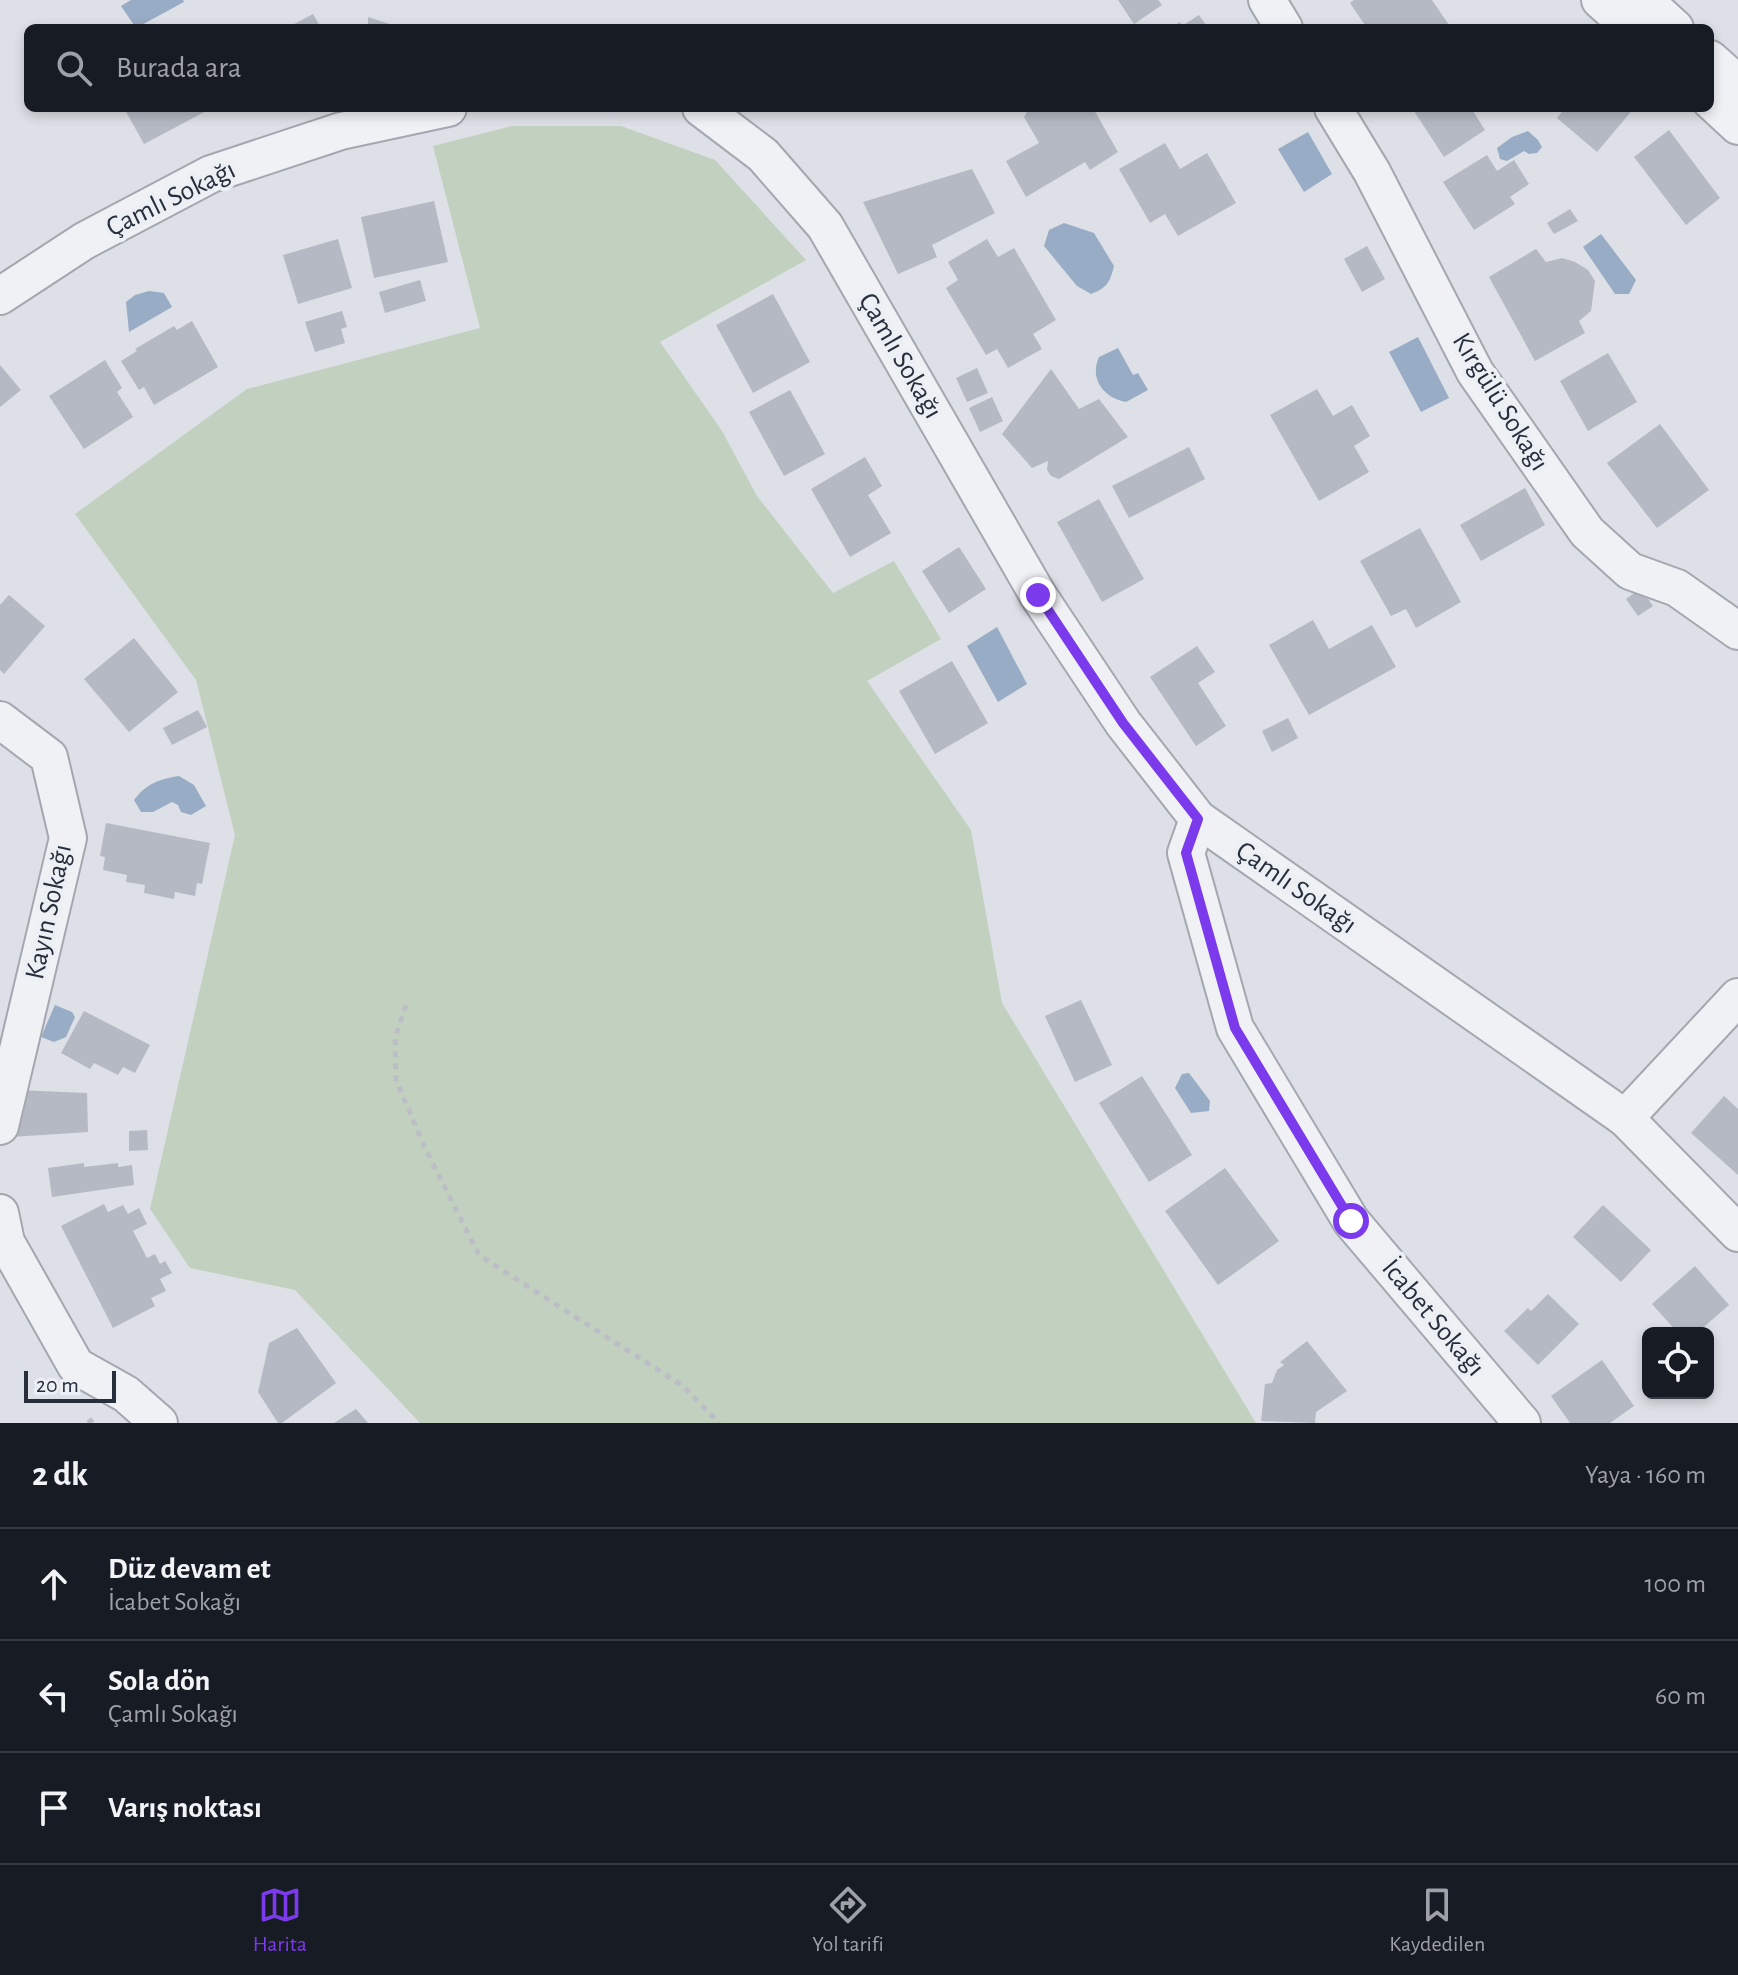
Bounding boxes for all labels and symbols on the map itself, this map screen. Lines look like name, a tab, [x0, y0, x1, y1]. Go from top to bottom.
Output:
street label: Çamlı Sokağı	[102, 156, 240, 242]
street label: Çamlı Sokağı	[853, 288, 947, 424]
street label: Kırgülü Sokağı	[1447, 328, 1553, 476]
route end	[1020, 577, 1056, 613]
street label: Çamlı Sokağı	[1231, 836, 1361, 940]
street label: Kayın Sokağı	[21, 842, 77, 982]
route start	[1333, 1203, 1369, 1239]
street label: İcabet Sokağı	[1376, 1253, 1491, 1382]
scale bar	[24, 1367, 116, 1403]

